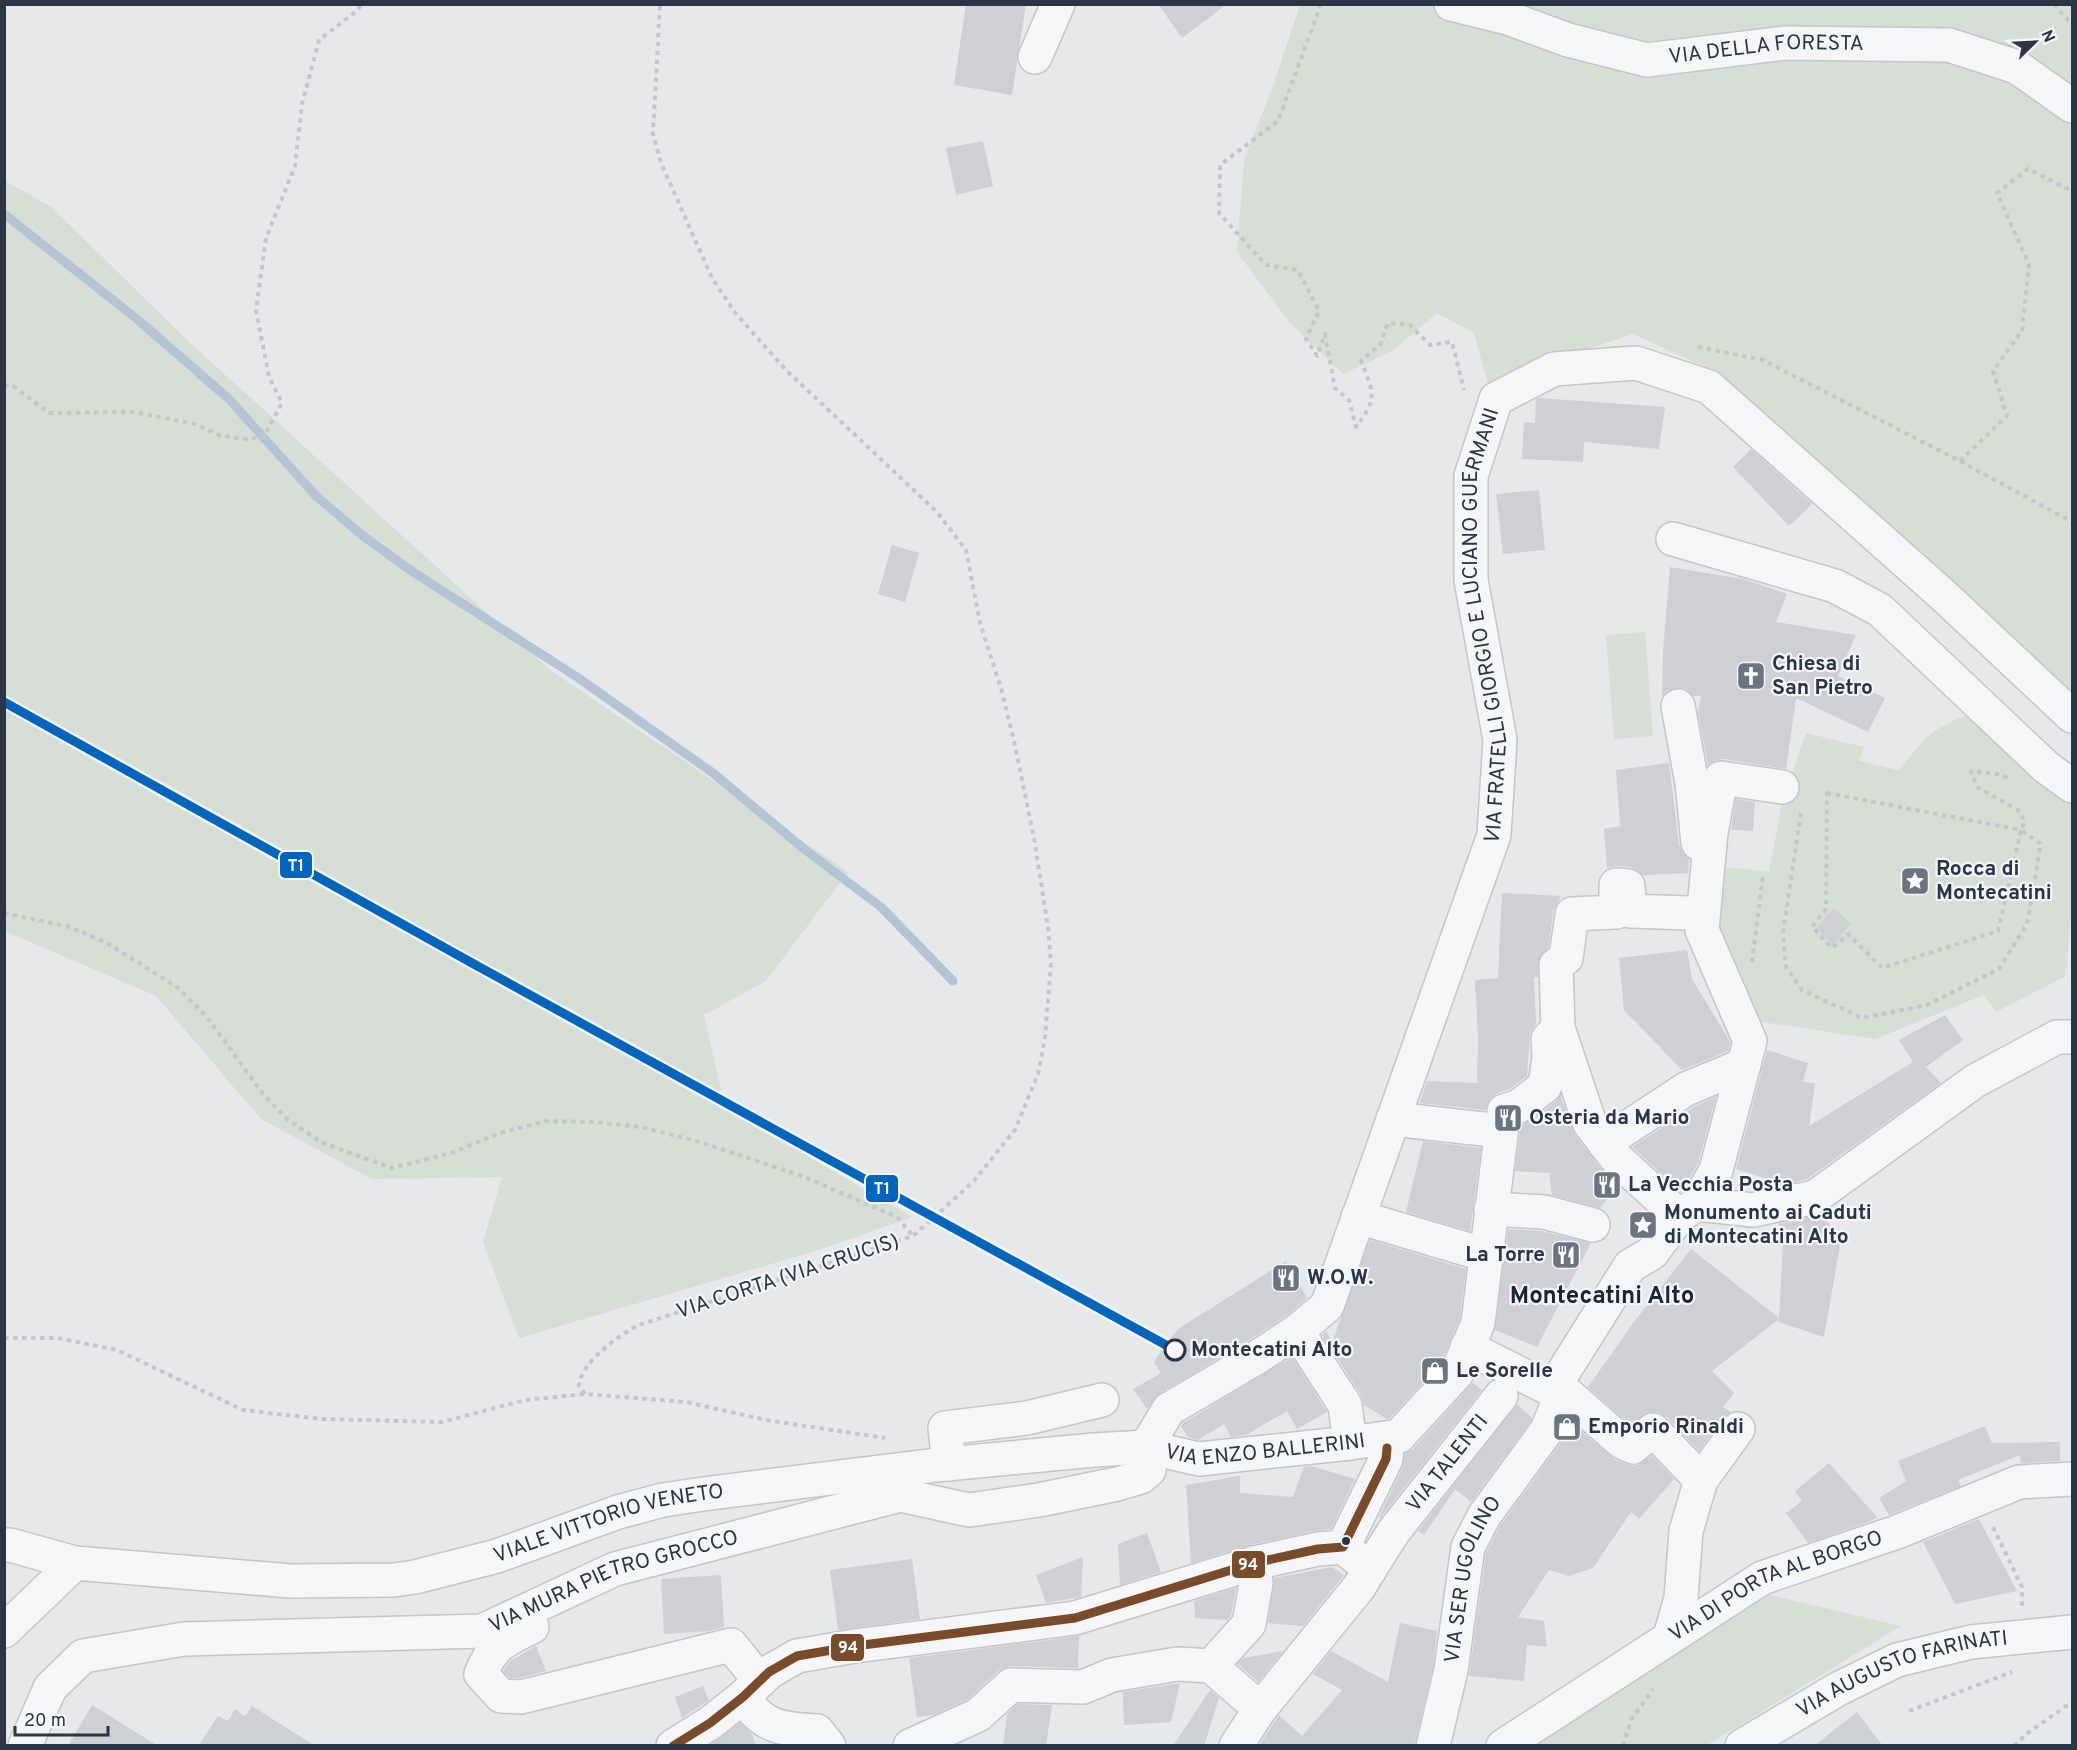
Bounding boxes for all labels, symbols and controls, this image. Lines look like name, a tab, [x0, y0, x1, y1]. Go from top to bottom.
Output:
north arrow	[2005, 12, 2065, 72]
text: N	[2035, 27, 2058, 46]
street label: VIA DELLA FORESTA	[1667, 30, 1864, 71]
street label: VIA FRATELLI GIORGIO E LUCIANO GUERMANI	[1458, 404, 1514, 848]
place label: Chiesa di San Pietro	[1772, 651, 1873, 702]
church icon: Chiesa di San Pietro	[1735, 660, 1767, 692]
line badge: T1	[279, 851, 313, 879]
place label: Rocca di Montecatini	[1936, 856, 2052, 907]
text: T1	[288, 857, 304, 877]
place icon: Rocca di Montecatini	[1899, 865, 1931, 897]
restaurant icon: Osteria da Mario	[1492, 1102, 1524, 1134]
place label: Osteria da Mario	[1529, 1105, 1689, 1132]
restaurant icon: La Vecchia Posta	[1591, 1169, 1623, 1201]
place label: La Vecchia Posta	[1628, 1172, 1793, 1199]
line badge: T1	[865, 1174, 899, 1203]
text: T1	[874, 1180, 890, 1200]
place label: Monumento ai Caduti di Montecatini Alto	[1664, 1200, 1872, 1251]
place icon: Monumento ai Caduti di Montecatini Alto	[1627, 1209, 1659, 1241]
street label: VIA CORTA (VIA CRUCIS)	[673, 1228, 903, 1326]
restaurant icon: La Torre	[1550, 1239, 1582, 1271]
place label: La Torre	[1465, 1242, 1545, 1269]
restaurant icon: W.O.W.	[1270, 1262, 1302, 1294]
place label: W.O.W.	[1307, 1265, 1373, 1292]
district label: Montecatini Alto	[1510, 1282, 1694, 1312]
place label: Montecatini Alto	[1191, 1337, 1352, 1364]
marker: Montecatini Alto	[1164, 1339, 1186, 1361]
shop icon: Le Sorelle	[1419, 1355, 1451, 1387]
place label: Le Sorelle	[1456, 1358, 1553, 1385]
street label: VIA TALENTI	[1400, 1409, 1495, 1518]
shop icon: Emporio Rinaldi	[1551, 1411, 1583, 1443]
place label: Emporio Rinaldi	[1588, 1414, 1744, 1441]
street label: VIA ENZO BALLERINI	[1162, 1427, 1367, 1473]
street label: VIALE VITTORIO VENETO	[490, 1478, 725, 1570]
street label: VIA SER UGOLINO	[1439, 1491, 1508, 1665]
street label: VIA MURA PIETRO GROCCO	[485, 1524, 741, 1639]
street label: VIA DI PORTA AL BORGO	[1664, 1524, 1886, 1648]
unlabelled marker	[1340, 1535, 1352, 1547]
line badge: 94	[1231, 1550, 1266, 1579]
text: 94	[1238, 1556, 1258, 1576]
street label: VIA AUGUSTO FARINATI	[1792, 1625, 2009, 1724]
line badge: 94	[830, 1633, 865, 1662]
text: 94	[838, 1639, 858, 1659]
scale bar	[15, 1699, 108, 1737]
text: 20 m	[24, 1710, 66, 1733]

